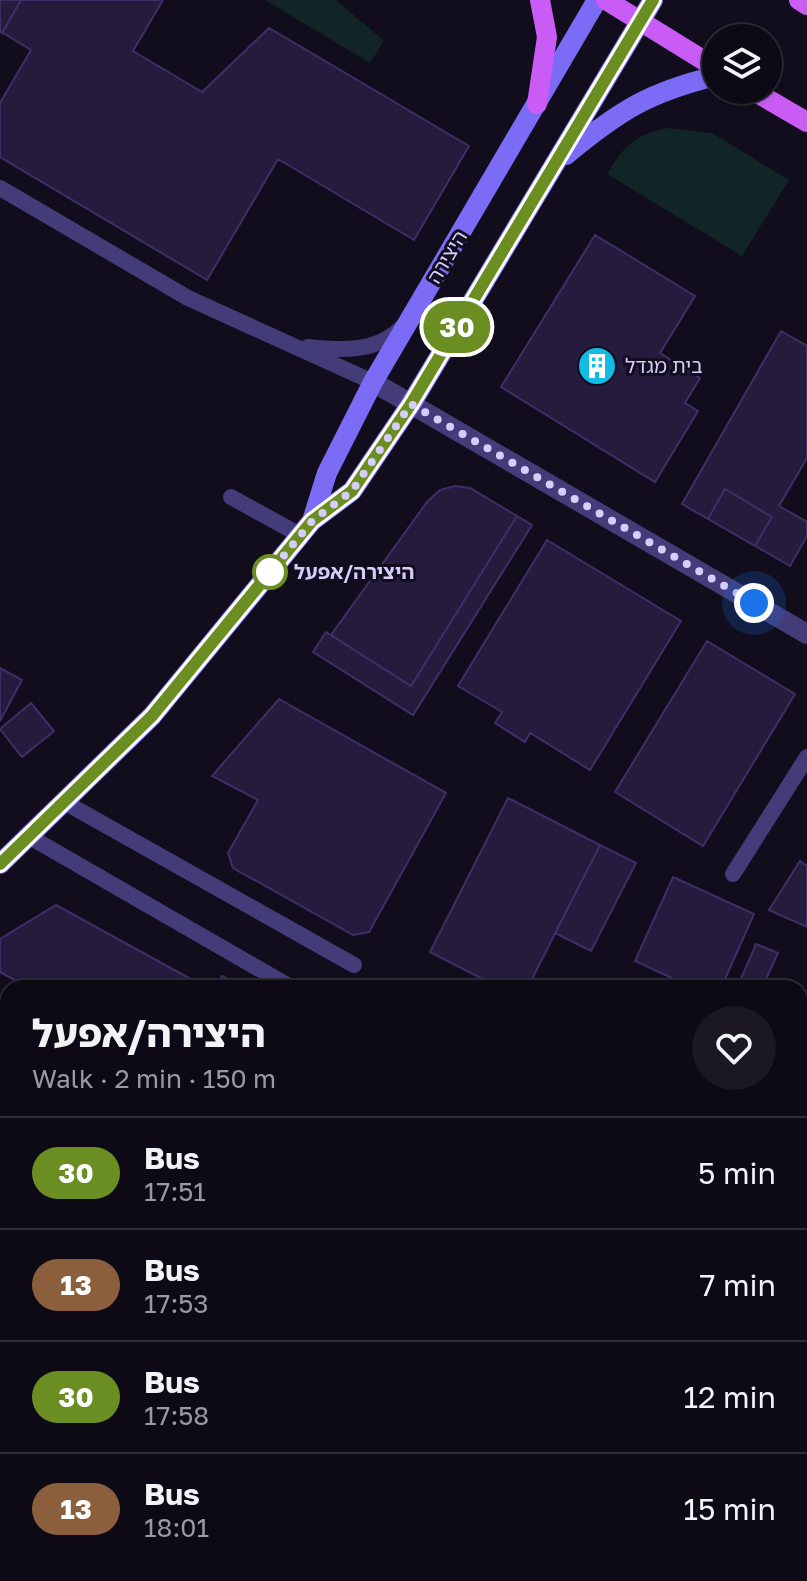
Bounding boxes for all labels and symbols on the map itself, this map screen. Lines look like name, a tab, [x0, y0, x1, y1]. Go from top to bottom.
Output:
street label: היצירה	[421, 226, 471, 287]
line badge: 30	[421, 301, 493, 353]
building icon: בית מגדל	[576, 345, 618, 387]
place label: בית מגדל	[625, 353, 703, 377]
marker: היצירה/אפעל	[253, 555, 287, 589]
place label: היצירה/אפעל	[294, 559, 414, 583]
your location	[734, 583, 774, 623]

